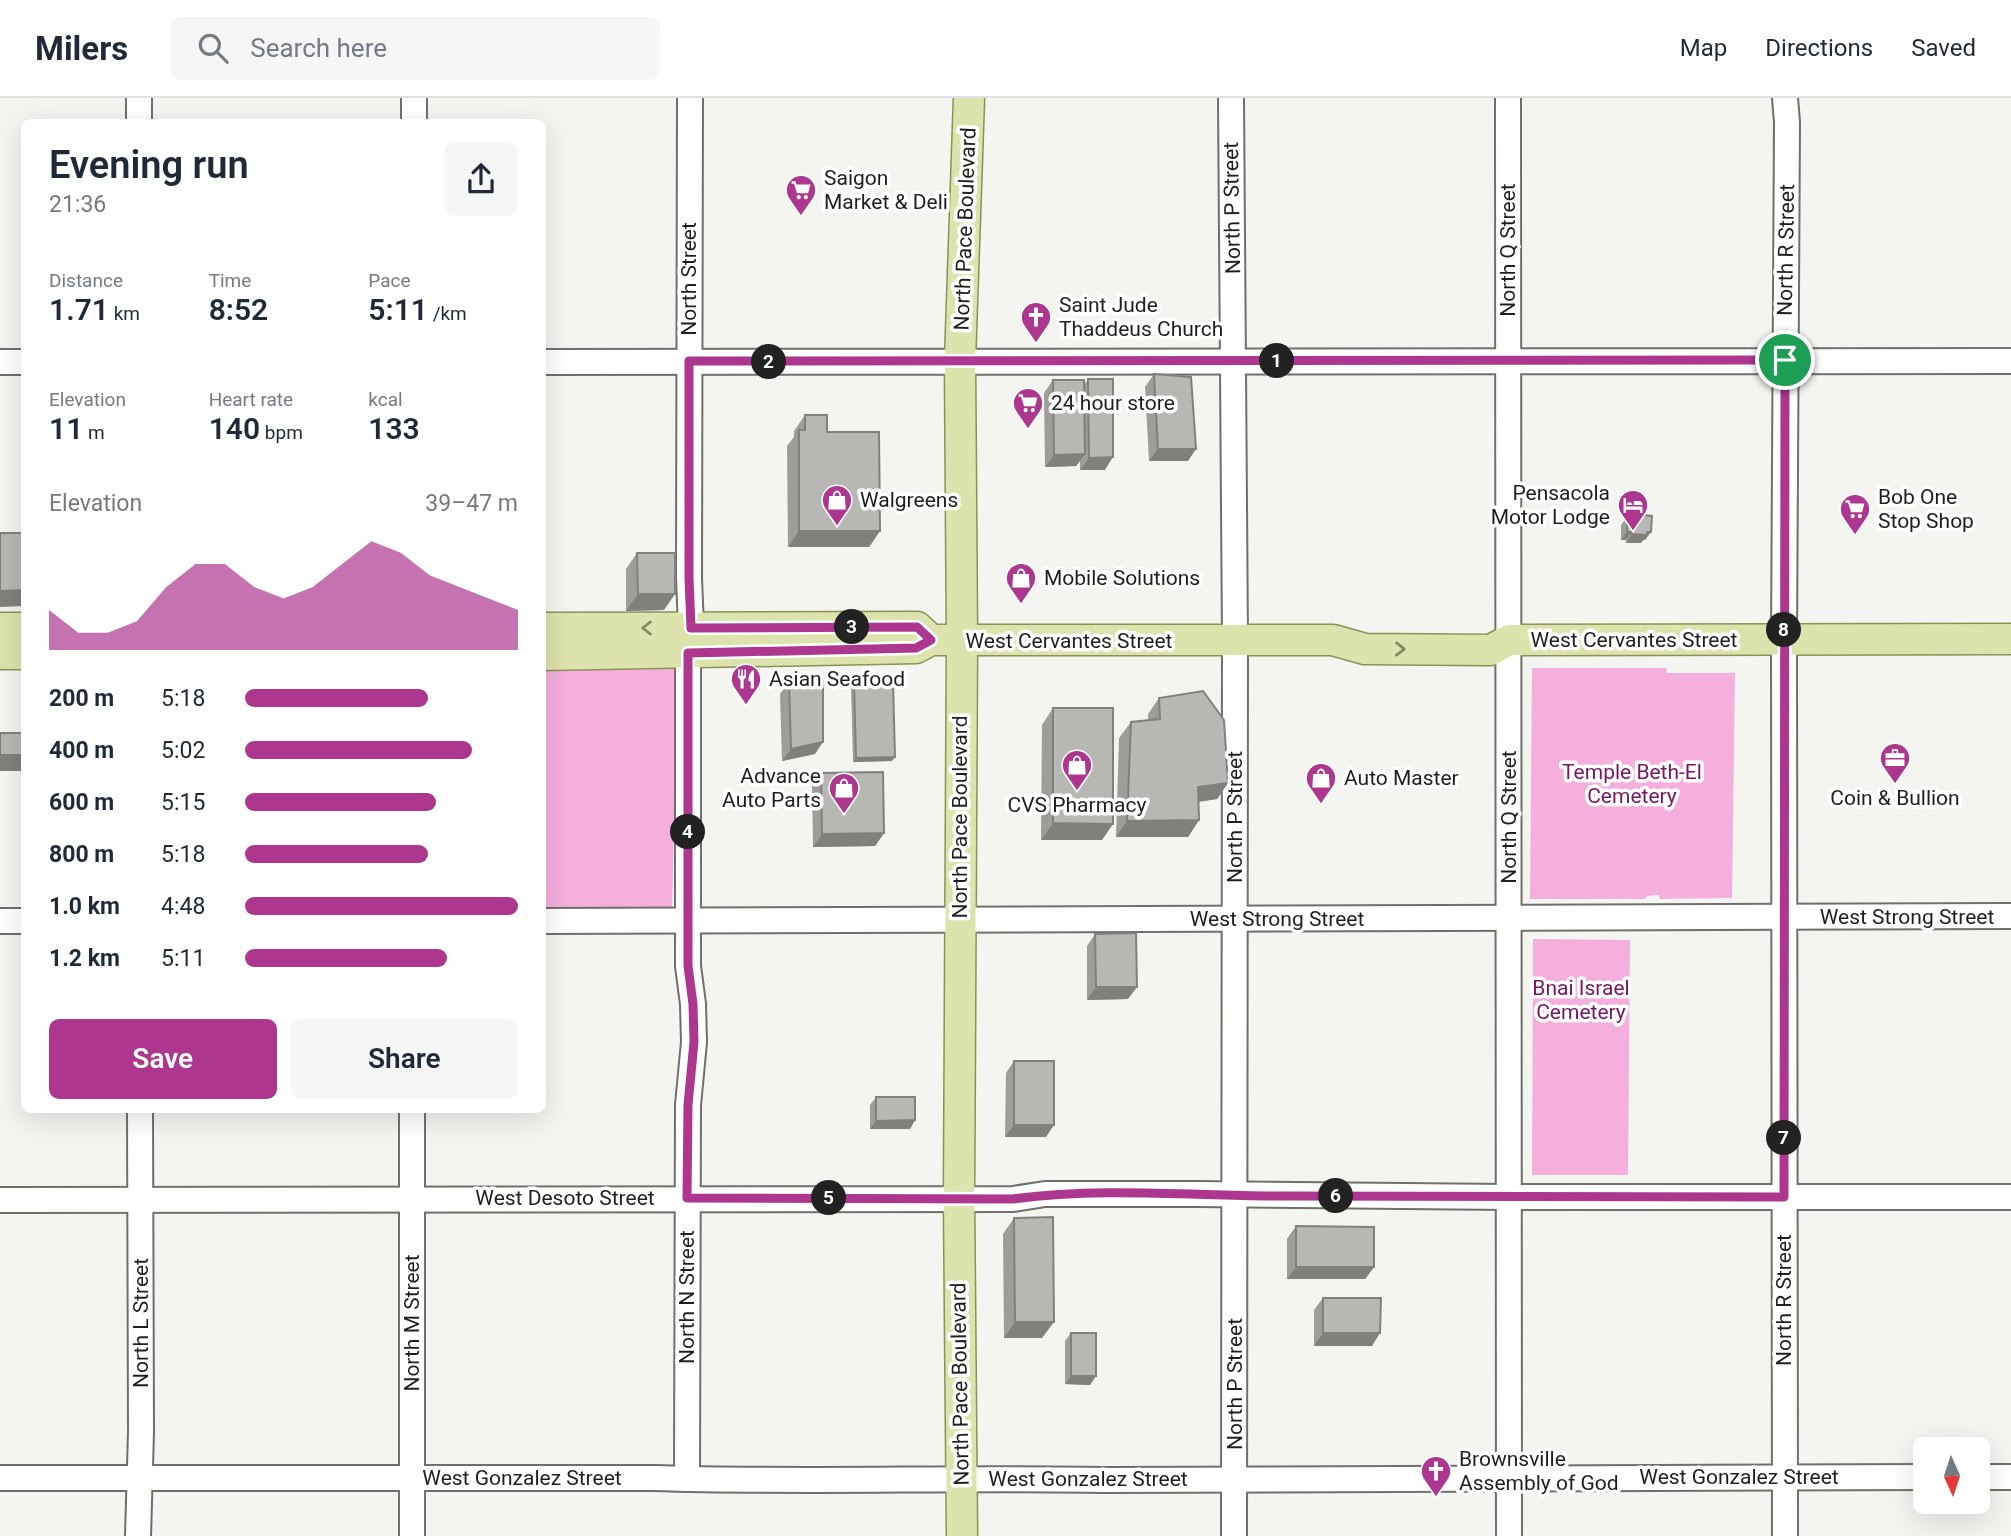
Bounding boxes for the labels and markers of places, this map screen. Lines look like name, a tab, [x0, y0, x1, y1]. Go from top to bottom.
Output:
place label: Saigon Market & Deli	[824, 166, 948, 214]
supermarket icon: Saigon Market & Deli	[784, 173, 818, 217]
place label: Saint Jude Thaddeus Church	[1059, 293, 1223, 341]
church icon: Saint Jude Thaddeus Church	[1019, 300, 1053, 344]
pin	[1755, 330, 1815, 390]
pin: 2	[752, 344, 786, 380]
pin: 1	[1260, 344, 1294, 378]
supermarket icon: 24 hour store	[1011, 386, 1045, 430]
place label: 24 hour store	[1051, 391, 1175, 415]
place label: Pensacola Motor Lodge	[1491, 481, 1610, 529]
shop icon: Walgreens	[820, 483, 854, 527]
place label: Bob One Stop Shop	[1878, 485, 1974, 533]
place label: Walgreens	[860, 488, 958, 512]
hotel icon: Pensacola Motor Lodge	[1616, 488, 1650, 532]
supermarket icon: Bob One Stop Shop	[1838, 492, 1872, 536]
shop icon: Mobile Solutions	[1004, 561, 1038, 605]
place label: Mobile Solutions	[1044, 566, 1200, 590]
pin: 3	[834, 610, 870, 644]
pin: 8	[1766, 612, 1802, 648]
restaurant icon: Asian Seafood	[729, 662, 763, 706]
place label: Asian Seafood	[769, 667, 905, 691]
office icon: Coin & Bullion	[1878, 741, 1912, 785]
shop icon: CVS Pharmacy	[1060, 748, 1094, 792]
shop icon: Auto Master	[1304, 761, 1338, 805]
place label: Advance Auto Parts	[722, 764, 821, 812]
place label: Auto Master	[1344, 766, 1459, 790]
shop icon: Advance Auto Parts	[827, 771, 861, 815]
place label: Coin & Bullion	[1830, 786, 1960, 810]
place label: CVS Pharmacy	[1008, 793, 1146, 817]
pin: 4	[670, 814, 706, 850]
pin: 7	[1766, 1121, 1802, 1156]
pin: 6	[1318, 1178, 1354, 1214]
pin: 5	[812, 1180, 846, 1216]
place label: Brownsville Assembly of God	[1459, 1447, 1619, 1495]
church icon: Brownsville Assembly of God	[1419, 1454, 1453, 1498]

